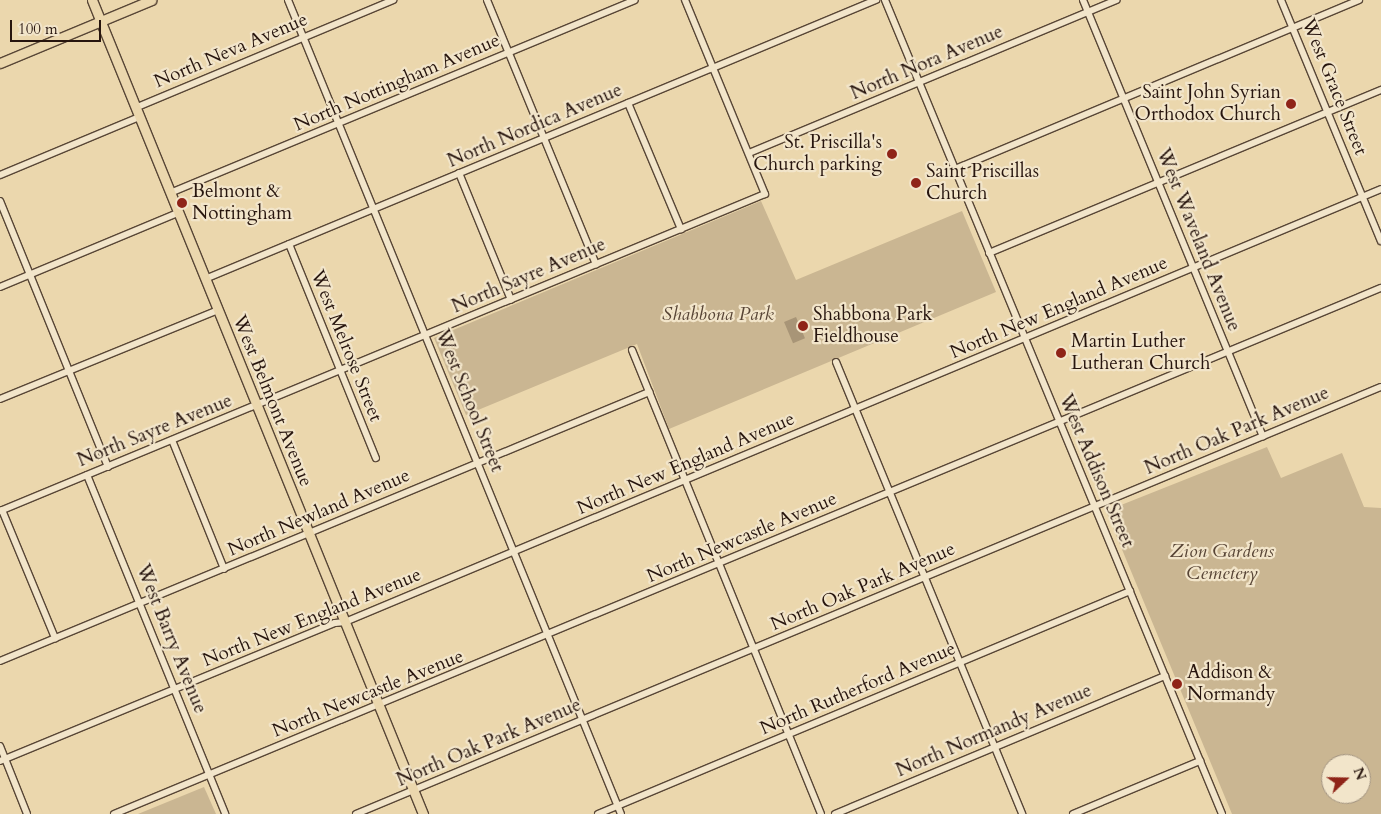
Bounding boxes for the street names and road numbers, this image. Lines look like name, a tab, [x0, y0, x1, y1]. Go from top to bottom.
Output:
street label: North Neva Avenue	[151, 8, 311, 94]
street label: West Grace Street	[1296, 15, 1372, 159]
street label: North Nora Avenue	[847, 21, 1007, 105]
street label: North Nottingham Avenue	[291, 29, 503, 137]
street label: North Nordica Avenue	[444, 79, 626, 173]
street label: West Waveland Avenue	[1151, 145, 1245, 335]
street label: North Sayre Avenue	[449, 233, 609, 319]
street label: North New England Avenue	[947, 252, 1171, 364]
street label: West Melrose Street	[305, 267, 387, 425]
street label: West Belmont Avenue	[227, 312, 317, 490]
street label: West School Street	[430, 326, 508, 476]
street label: North Oak Park Avenue	[1141, 382, 1333, 480]
street label: North Sayre Avenue	[74, 390, 236, 472]
street label: West Addison Street	[1053, 391, 1139, 551]
street label: North New England Avenue	[574, 408, 798, 520]
street label: North Newland Avenue	[224, 464, 414, 562]
street label: North Newcastle Avenue	[643, 488, 841, 588]
street label: North Oak Park Avenue	[767, 538, 959, 636]
street label: West Barry Avenue	[131, 561, 211, 717]
street label: North New England Avenue	[199, 564, 425, 672]
street label: North Rutherford Avenue	[757, 637, 959, 741]
street label: North Newcastle Avenue	[269, 645, 467, 743]
street label: North Normandy Avenue	[893, 679, 1095, 783]
street label: North Oak Park Avenue	[393, 694, 585, 792]

